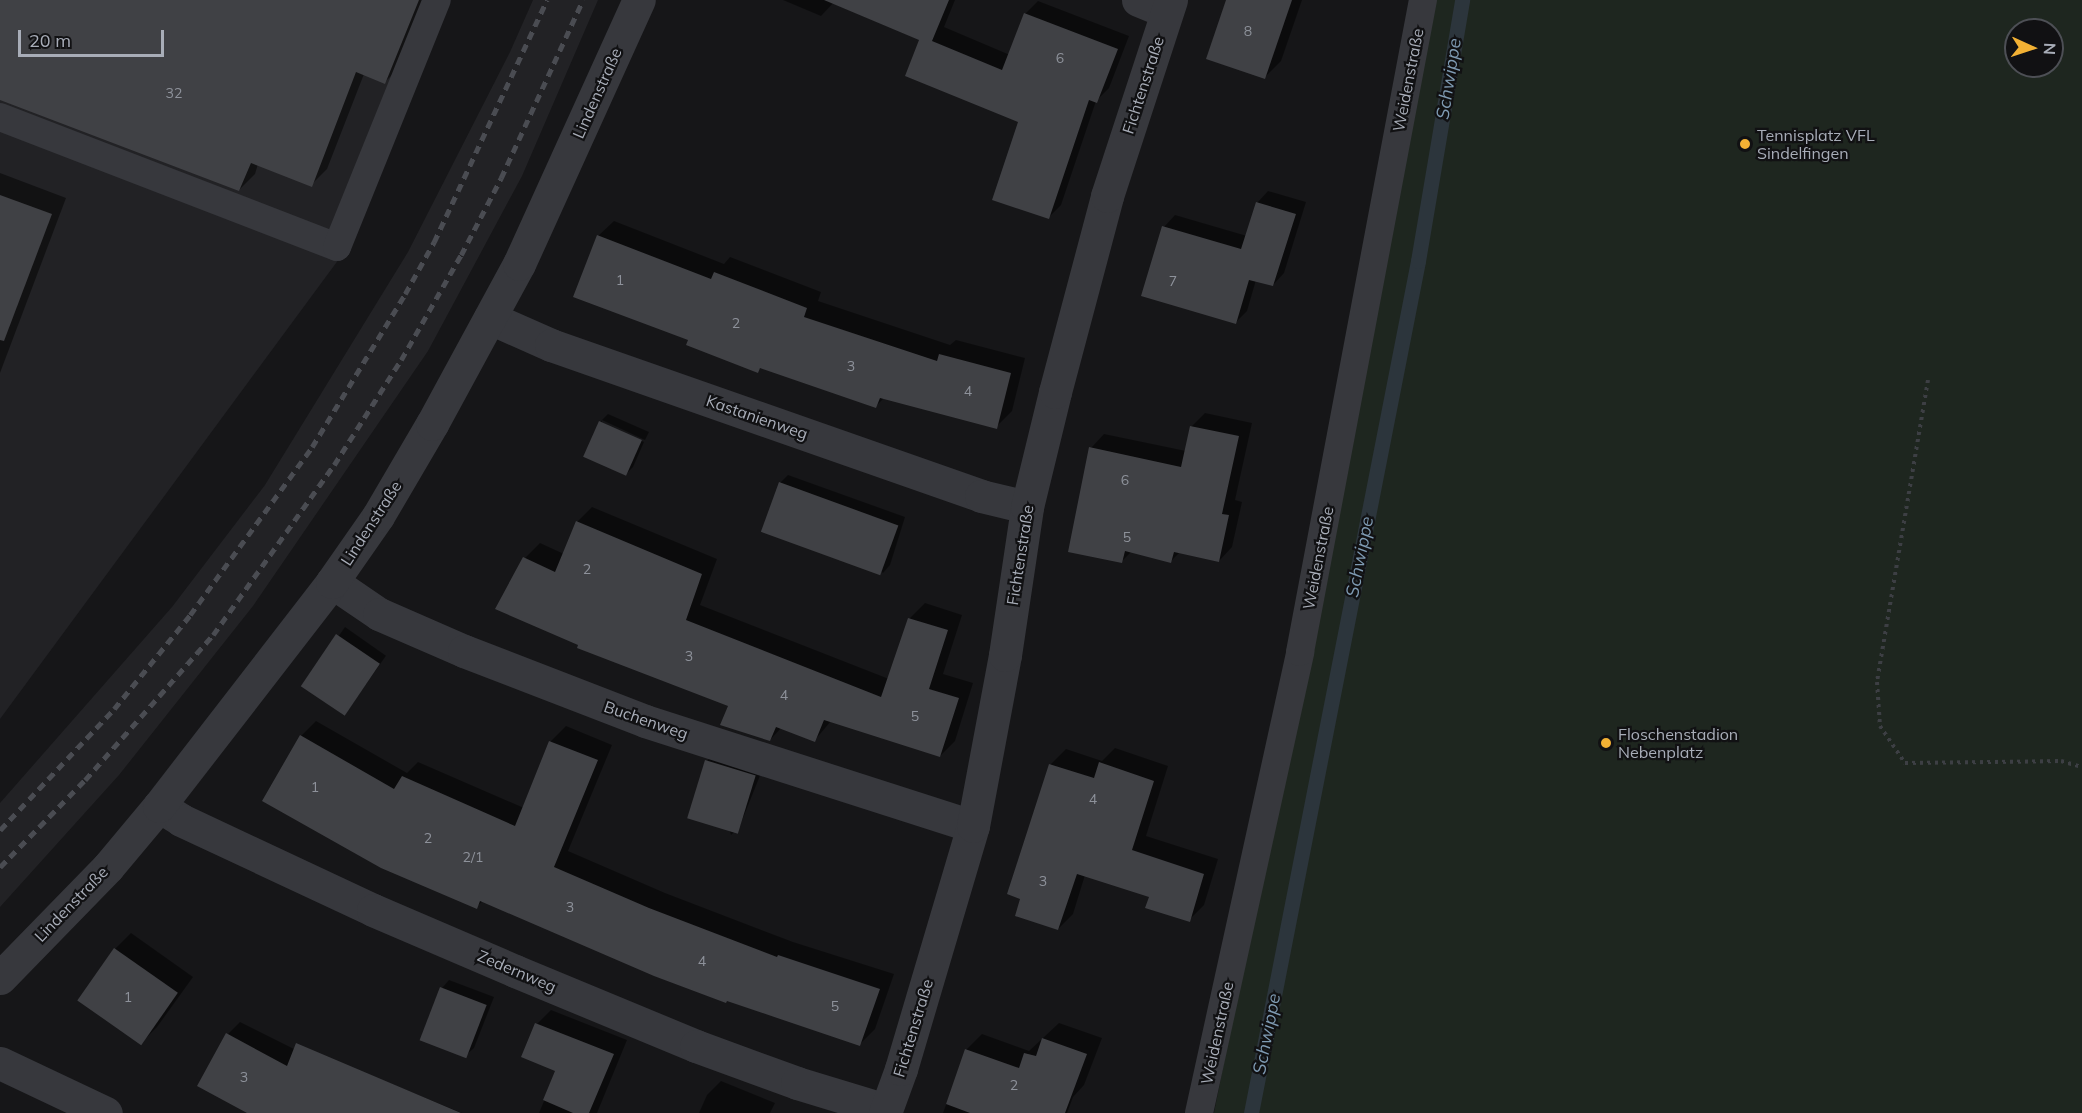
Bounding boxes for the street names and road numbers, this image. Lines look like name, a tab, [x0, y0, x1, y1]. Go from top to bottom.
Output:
street label: Weidenstraße	[1389, 27, 1427, 133]
street label: Fichtenstraße	[1118, 34, 1168, 136]
street label: Lindenstraße	[568, 45, 626, 141]
street label: Kastanienweg	[704, 391, 810, 443]
street label: Lindenstraße	[336, 477, 406, 569]
street label: Fichtenstraße	[1003, 503, 1037, 607]
street label: Weidenstraße	[1299, 505, 1337, 611]
street label: Buchenweg	[601, 697, 691, 743]
street label: Lindenstraße	[30, 862, 112, 946]
street label: Zedernweg	[475, 946, 559, 996]
street label: Fichtenstraße	[889, 977, 937, 1079]
street label: Weidenstraße	[1197, 980, 1237, 1086]

